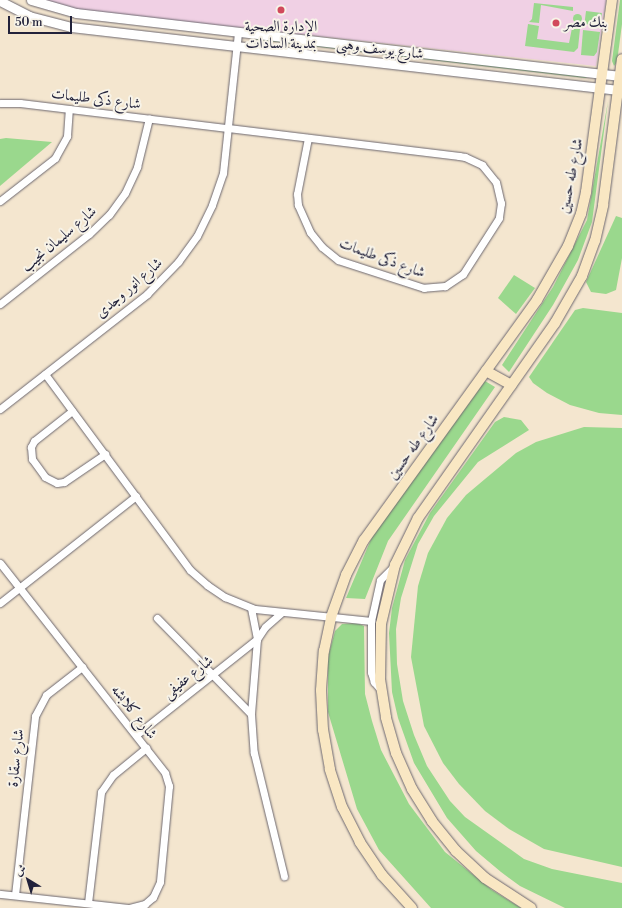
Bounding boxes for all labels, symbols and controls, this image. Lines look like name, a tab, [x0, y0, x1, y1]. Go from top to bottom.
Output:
marker: الإدارة الصحية بمدينة السادات	[275, 4, 287, 16]
scale bar	[10, 8, 74, 34]
place label: بنك مصر	[564, 14, 607, 32]
text: 50 m	[15, 15, 43, 30]
place label: الإدارة الصحية بمدينة السادات	[245, 17, 317, 52]
marker: بنك مصر	[551, 18, 561, 28]
street label: شارع يوسف وهبى	[335, 35, 425, 63]
street label: شارع ذكى طليمات	[50, 85, 142, 113]
street label: شارع طه حسين	[555, 137, 587, 215]
street label: شارع سليمان نجيب	[18, 202, 100, 276]
street label: شارع ذكى طليمات	[337, 234, 427, 282]
street label: شارع انور وجدى	[92, 254, 166, 322]
street label: شارع طه حسين	[383, 411, 443, 483]
street label: شارع عفيفى	[159, 652, 217, 702]
street label: شارع كلابشه	[107, 681, 161, 743]
street label: شارع سقارة	[4, 728, 28, 788]
north arrow	[8, 860, 48, 900]
text: ش	[12, 862, 29, 879]

